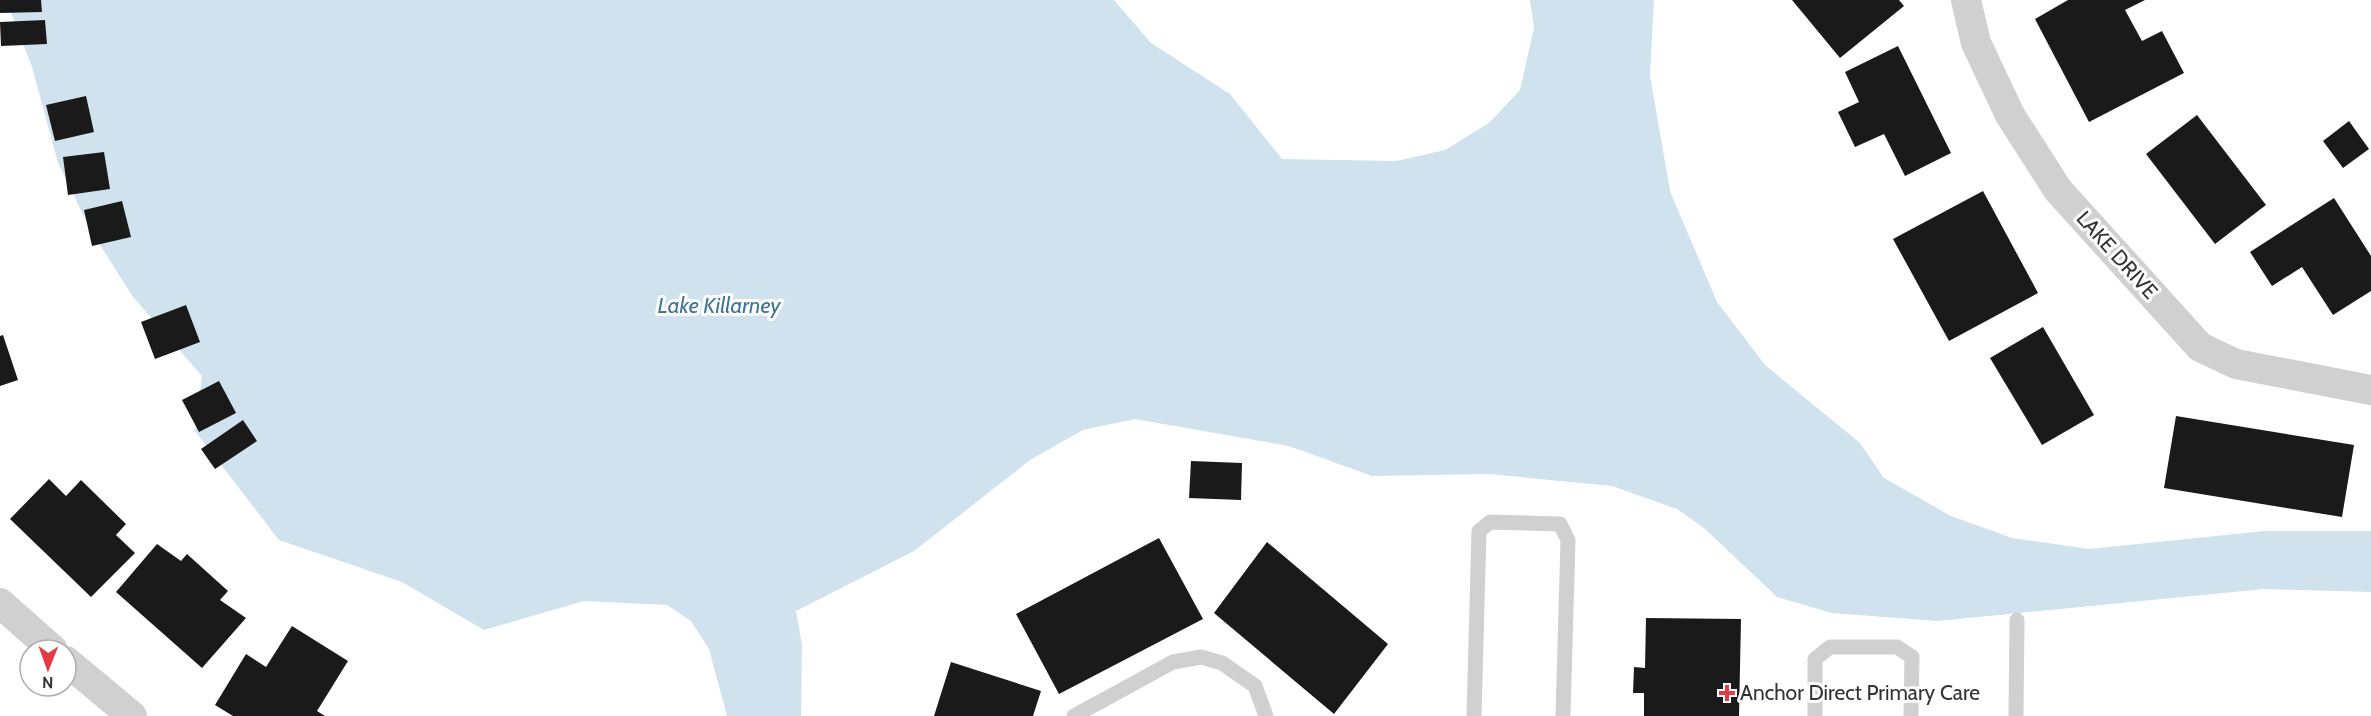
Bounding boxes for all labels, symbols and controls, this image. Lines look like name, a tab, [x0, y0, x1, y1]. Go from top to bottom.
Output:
street label: LAKE DRIVE	[2071, 206, 2163, 304]
water label: Lake Killarney	[657, 292, 781, 319]
north arrow	[18, 638, 78, 698]
text: N	[42, 673, 54, 692]
place label: Anchor Direct Primary Care	[1740, 680, 1980, 705]
marker: Anchor Direct Primary Care	[1718, 684, 1736, 702]

